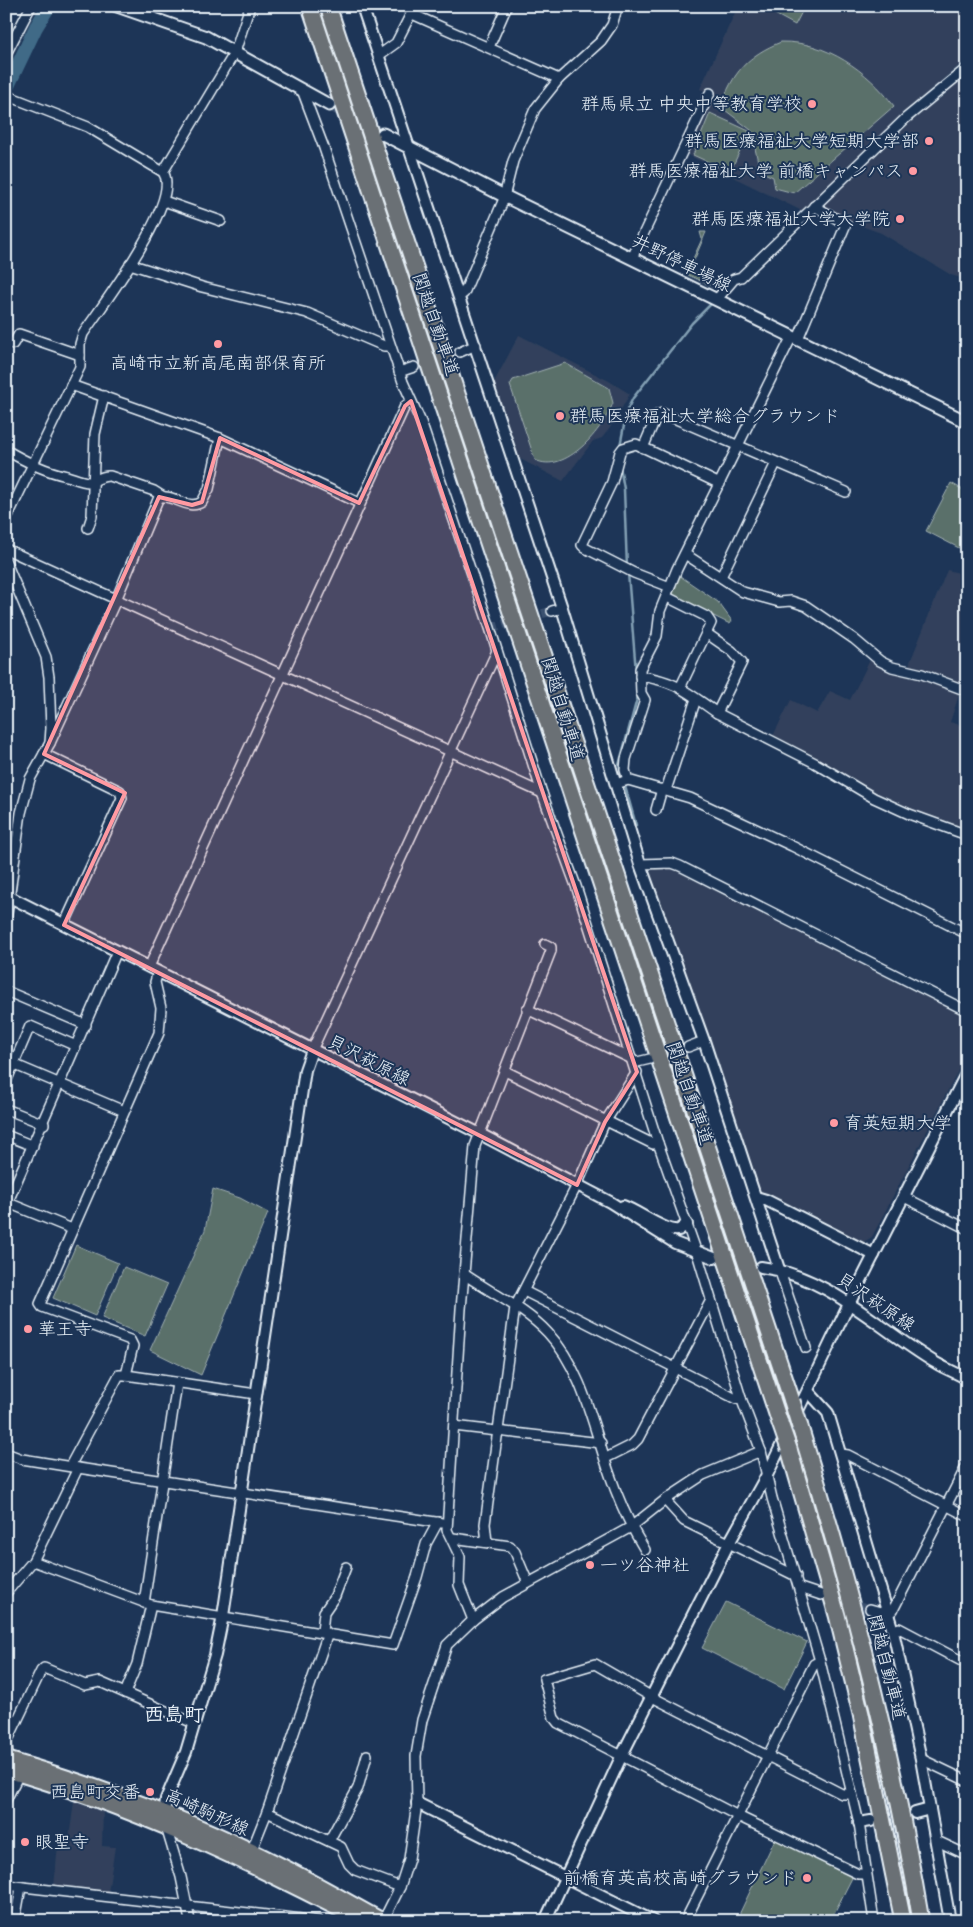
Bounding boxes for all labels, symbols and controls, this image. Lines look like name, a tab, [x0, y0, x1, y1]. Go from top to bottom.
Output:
place label: 群馬県立 中央中等教育学校	[582, 93, 802, 119]
marker: 群馬県立 中央中等教育学校	[806, 98, 818, 110]
place label: 群馬医療福祉大学短期大学部	[685, 130, 919, 156]
marker: 群馬医療福祉大学短期大学部	[923, 135, 935, 147]
place label: 群馬医療福祉大学 前橋キャンパス	[629, 160, 903, 186]
marker: 群馬医療福祉大学 前橋キャンパス	[907, 165, 919, 177]
place label: 群馬医療福祉大学大学院	[692, 208, 890, 234]
marker: 群馬医療福祉大学大学院	[894, 213, 906, 225]
street label: 井野停車場線	[627, 229, 735, 300]
street label: 関越自動車道	[404, 269, 464, 380]
marker: 高崎市立新高尾南部保育所	[212, 338, 224, 350]
place label: 高崎市立新高尾南部保育所	[110, 352, 326, 378]
place label: 群馬医療福祉大学総合グラウンド	[570, 405, 840, 431]
marker: 群馬医療福祉大学総合グラウンド	[554, 410, 566, 422]
street label: 関越自動車道	[533, 654, 589, 765]
street label: 貝沢萩原線	[322, 1030, 414, 1094]
street label: 関越自動車道	[658, 1038, 718, 1149]
place label: 育英短期大学	[844, 1112, 952, 1138]
marker: 育英短期大学	[828, 1117, 840, 1129]
street label: 貝沢萩原線	[830, 1268, 919, 1340]
place label: 華王寺	[38, 1318, 92, 1344]
marker: 華王寺	[22, 1323, 34, 1335]
place label: 一ツ谷神社	[600, 1554, 690, 1580]
marker: 一ツ谷神社	[584, 1559, 596, 1571]
street label: 関越自動車道	[859, 1612, 911, 1723]
district label: 西島町	[144, 1702, 204, 1731]
place label: 西島町交番	[50, 1781, 140, 1807]
street label: 高崎駒形線	[160, 1784, 253, 1844]
marker: 西島町交番	[144, 1786, 156, 1798]
place label: 眼聖寺	[35, 1831, 89, 1857]
marker: 眼聖寺	[19, 1836, 31, 1848]
place label: 前橋育英高校高崎グラウンド	[563, 1867, 797, 1893]
marker: 前橋育英高校高崎グラウンド	[801, 1872, 813, 1884]

